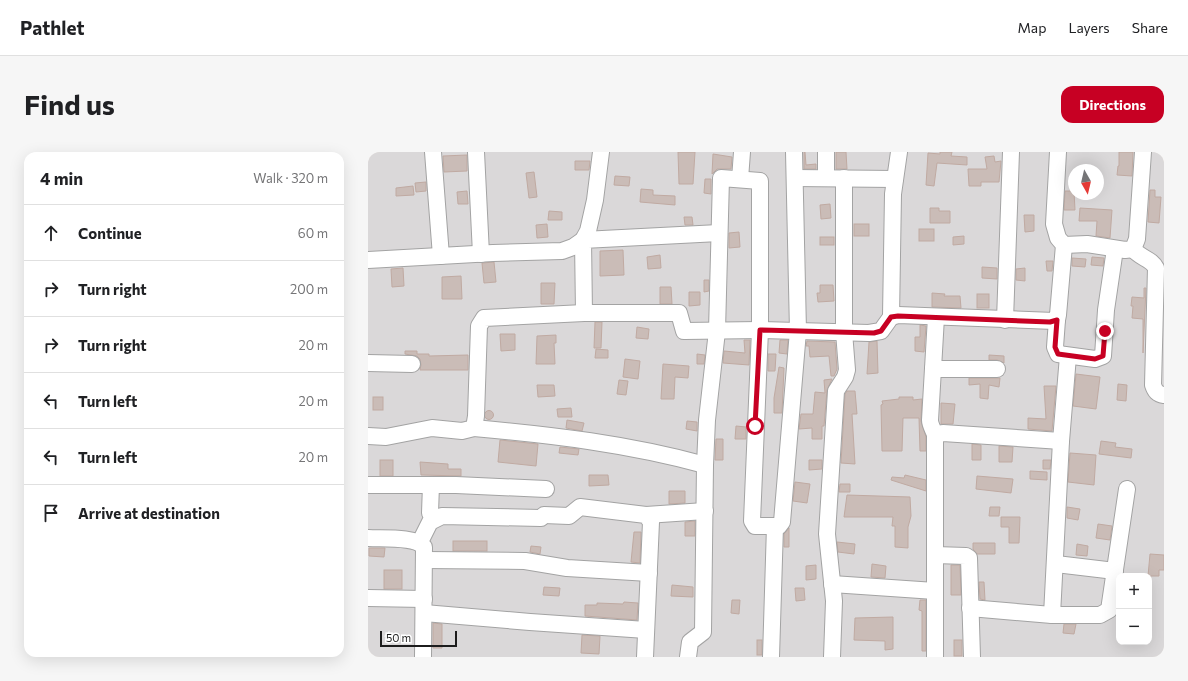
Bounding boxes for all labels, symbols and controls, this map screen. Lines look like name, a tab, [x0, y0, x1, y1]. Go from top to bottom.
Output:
text: Pathlet	[20, 16, 85, 39]
text: Map	[1018, 19, 1046, 36]
text: Layers	[1068, 19, 1110, 36]
text: Share	[1132, 19, 1168, 36]
button: Directions	[1061, 86, 1164, 123]
text: Find us	[24, 87, 115, 121]
north arrow	[1068, 164, 1104, 200]
text: 4 min	[40, 168, 83, 189]
text: Walk · 320 m	[253, 170, 328, 186]
icon: ahead	[40, 222, 62, 244]
text: Continue	[78, 224, 142, 242]
text: 60 m	[298, 225, 328, 241]
icon: right	[40, 278, 62, 300]
text: Turn right	[78, 280, 147, 298]
text: 200 m	[290, 281, 328, 297]
route end	[1096, 322, 1114, 340]
icon: right	[40, 334, 62, 356]
text: Turn right	[78, 336, 147, 354]
text: 20 m	[299, 337, 328, 353]
icon: left	[40, 390, 62, 412]
text: Turn left	[78, 392, 137, 410]
text: 20 m	[299, 393, 328, 409]
route start	[746, 417, 764, 435]
icon: left	[40, 446, 62, 468]
text: Turn left	[78, 448, 137, 466]
text: 20 m	[299, 449, 328, 465]
icon: arrive	[40, 502, 62, 524]
text: Arrive at destination	[78, 504, 220, 522]
map controls	[1116, 573, 1152, 645]
button: +	[1116, 573, 1152, 609]
button: −	[1116, 609, 1152, 645]
scale bar	[380, 629, 457, 648]
text: 50 m	[386, 631, 411, 644]

